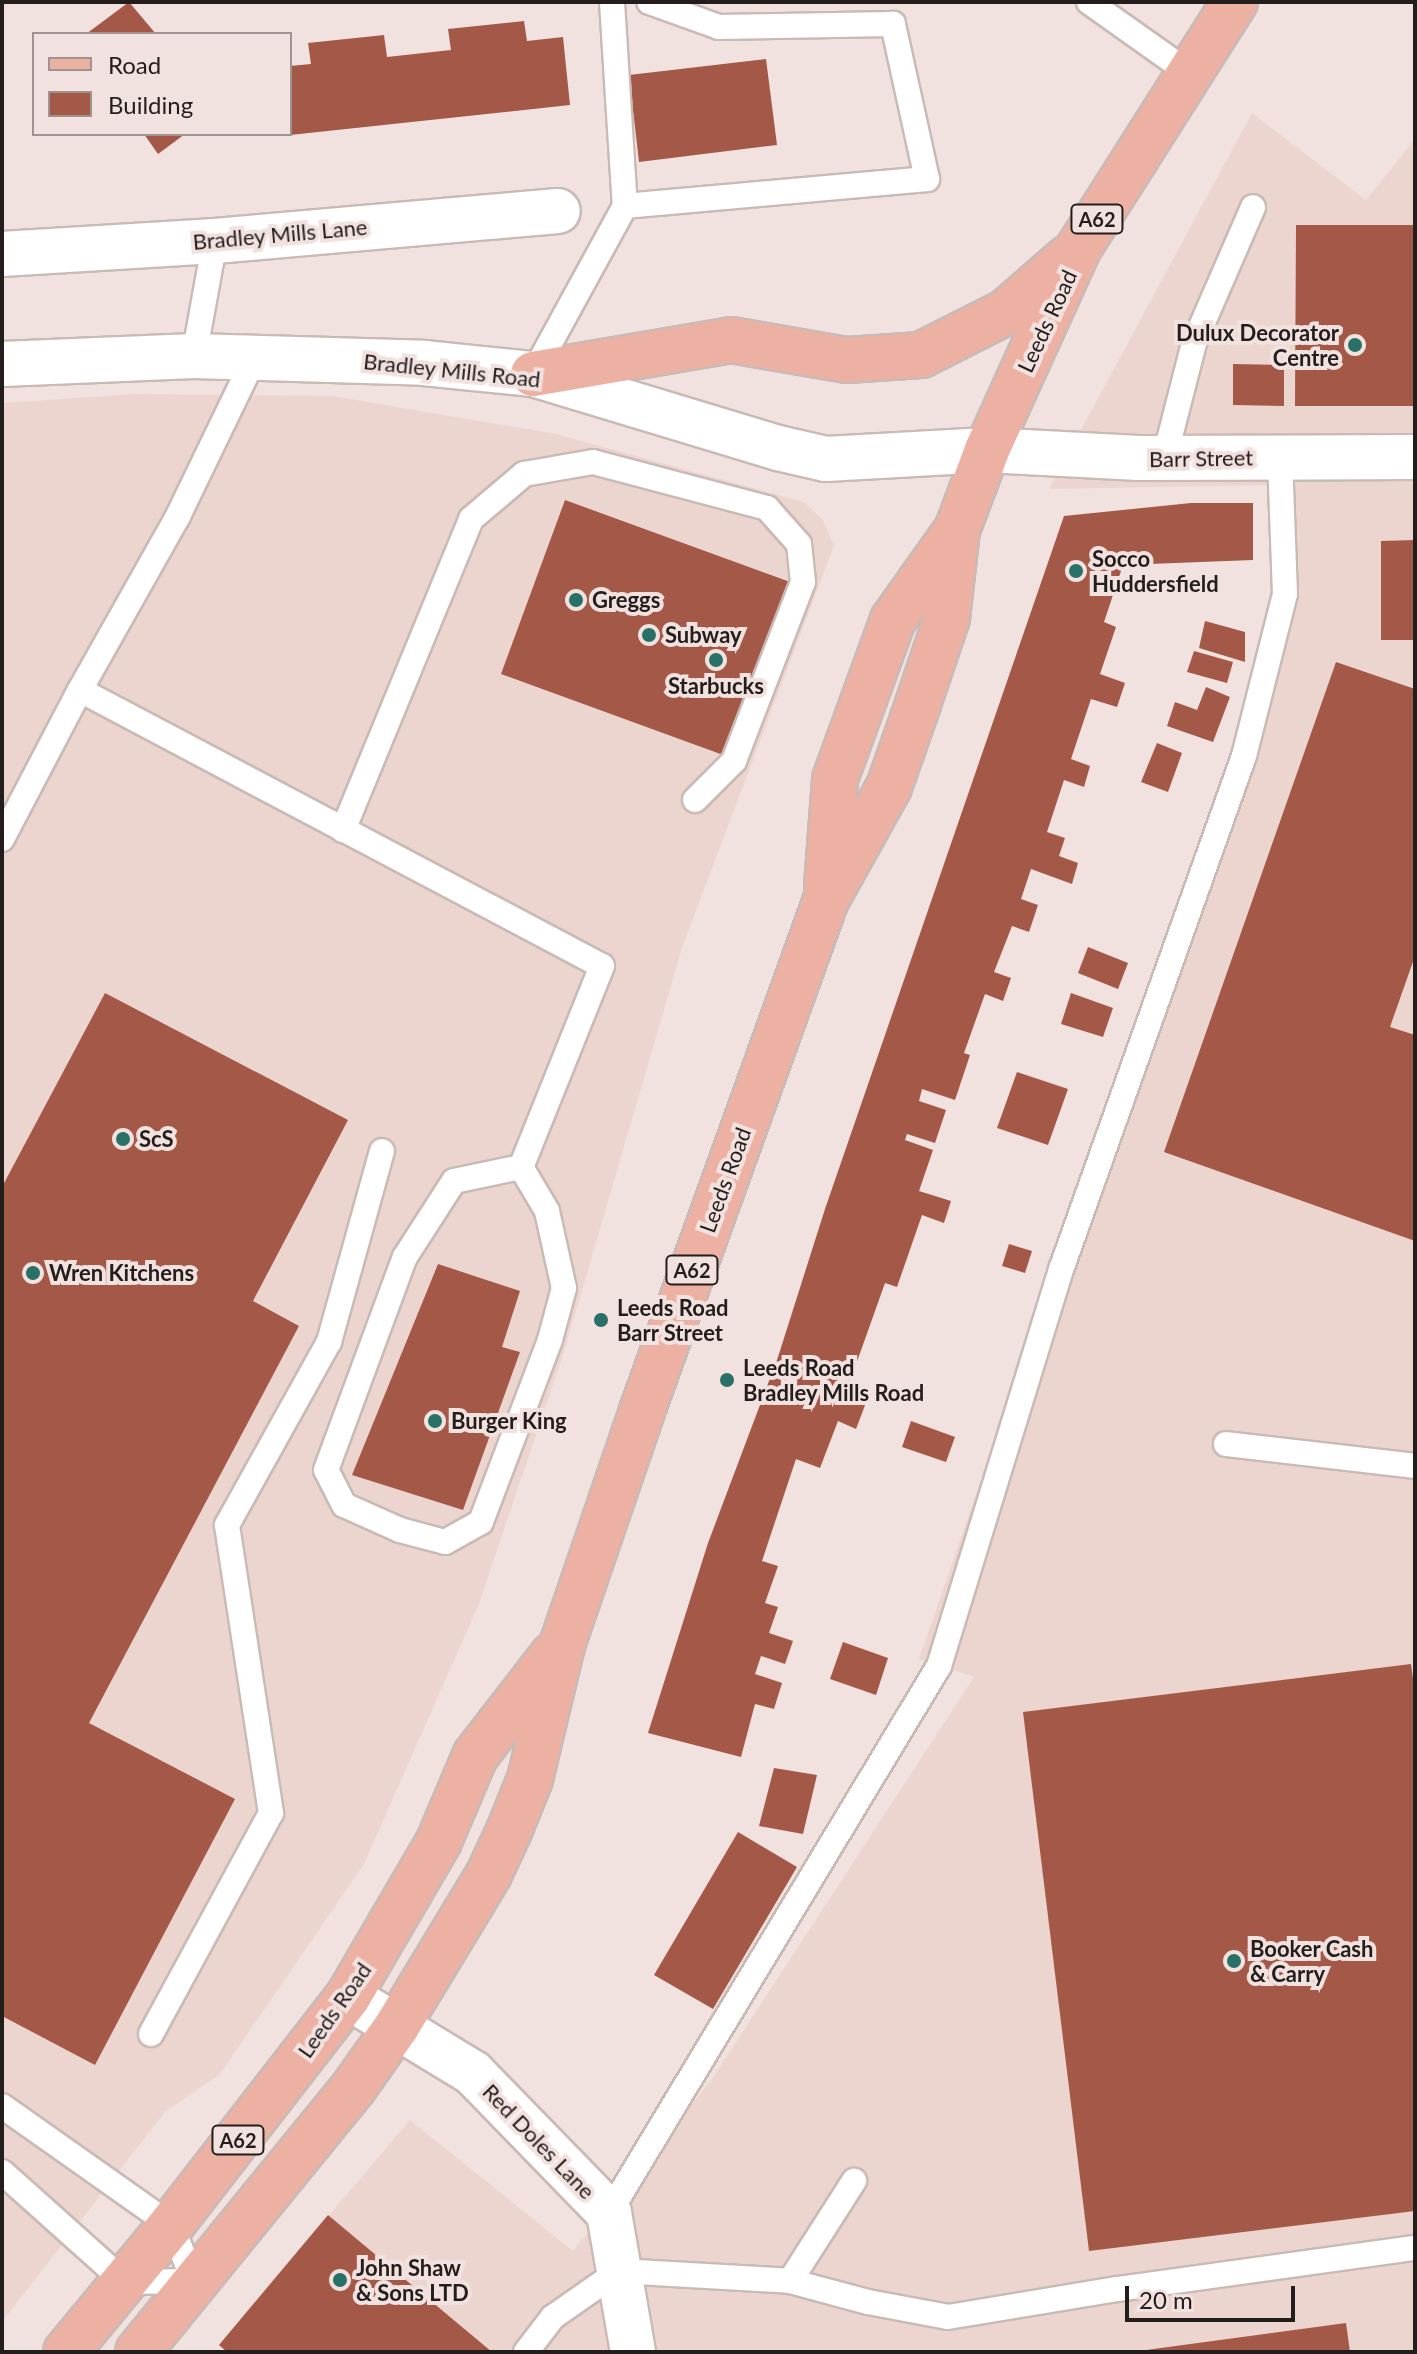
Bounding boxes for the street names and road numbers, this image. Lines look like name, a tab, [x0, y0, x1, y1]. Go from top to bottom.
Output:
road number: A62	[1069, 203, 1125, 235]
street label: Bradley Mills Lane	[191, 213, 369, 255]
street label: Leeds Road	[1012, 266, 1082, 376]
street label: Bradley Mills Road	[362, 348, 542, 392]
street label: Barr Street	[1149, 444, 1253, 472]
street label: Leeds Road	[694, 1124, 756, 1236]
road number: A62	[664, 1254, 720, 1286]
street label: Leeds Road	[292, 1957, 376, 2063]
street label: Red Doles Lane	[477, 2078, 601, 2204]
road number: A62	[210, 2124, 266, 2156]

